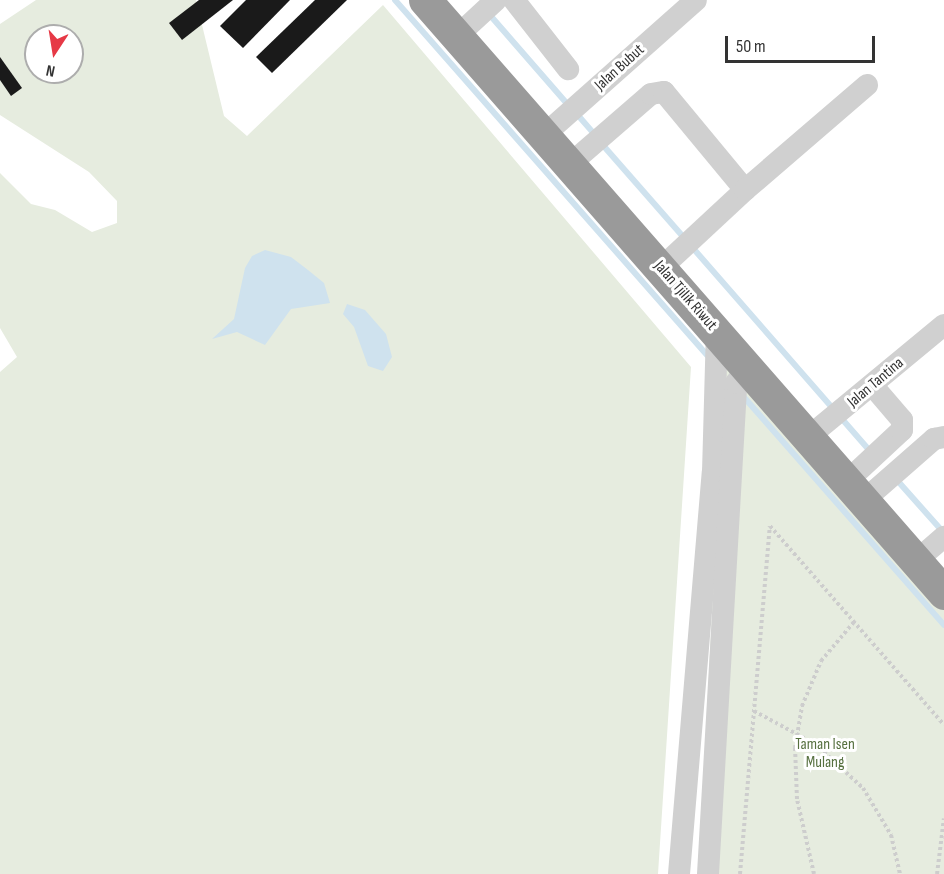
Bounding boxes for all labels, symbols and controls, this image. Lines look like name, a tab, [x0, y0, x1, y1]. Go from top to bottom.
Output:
north arrow	[24, 24, 84, 84]
scale bar	[728, 24, 878, 62]
text: 50 m	[736, 36, 766, 57]
street label: Jalan Bubut	[591, 41, 649, 95]
text: N	[44, 60, 57, 80]
street label: Jalan Tjilik Riwut	[649, 257, 721, 335]
street label: Jalan Tantina	[844, 354, 908, 412]
park label: Taman Isen Mulang	[795, 735, 855, 773]

